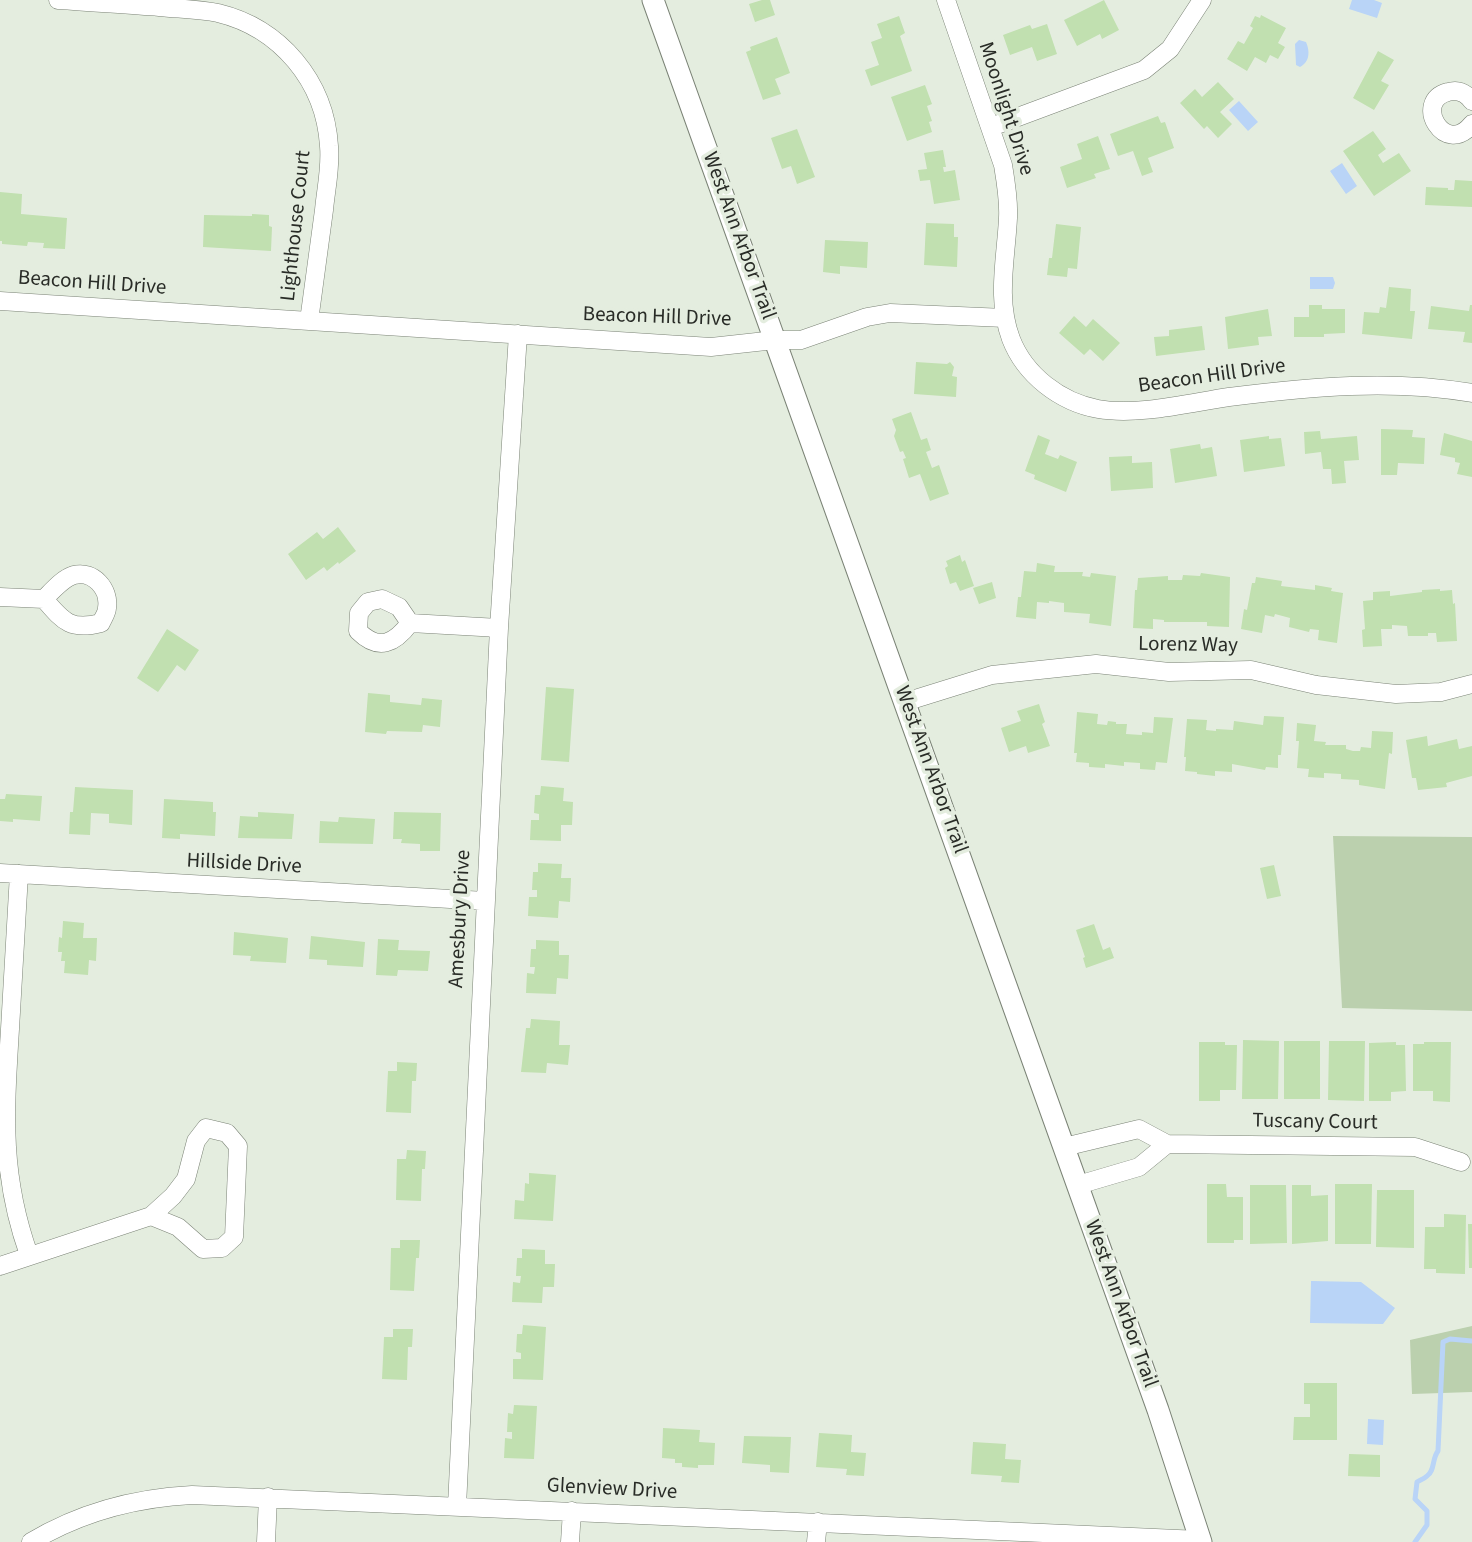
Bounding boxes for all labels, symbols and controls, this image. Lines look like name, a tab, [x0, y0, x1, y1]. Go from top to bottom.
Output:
street label: Moonlight Drive	[972, 39, 1038, 179]
street label: Lighthouse Court	[277, 149, 317, 303]
street label: West Ann Arbor Trail	[696, 149, 780, 323]
street label: Beacon Hill Drive	[17, 266, 167, 302]
street label: Beacon Hill Drive	[582, 303, 732, 333]
street label: Beacon Hill Drive	[1137, 354, 1287, 400]
street label: Lorenz Way	[1138, 633, 1238, 659]
street label: West Ann Arbor Trail	[888, 683, 972, 857]
street label: Hillside Drive	[186, 849, 302, 881]
street label: Amesbury Drive	[445, 849, 477, 989]
street label: Tuscany Court	[1252, 1109, 1378, 1137]
street label: West Ann Arbor Trail	[1078, 1217, 1162, 1391]
street label: Glenview Drive	[546, 1474, 678, 1506]

